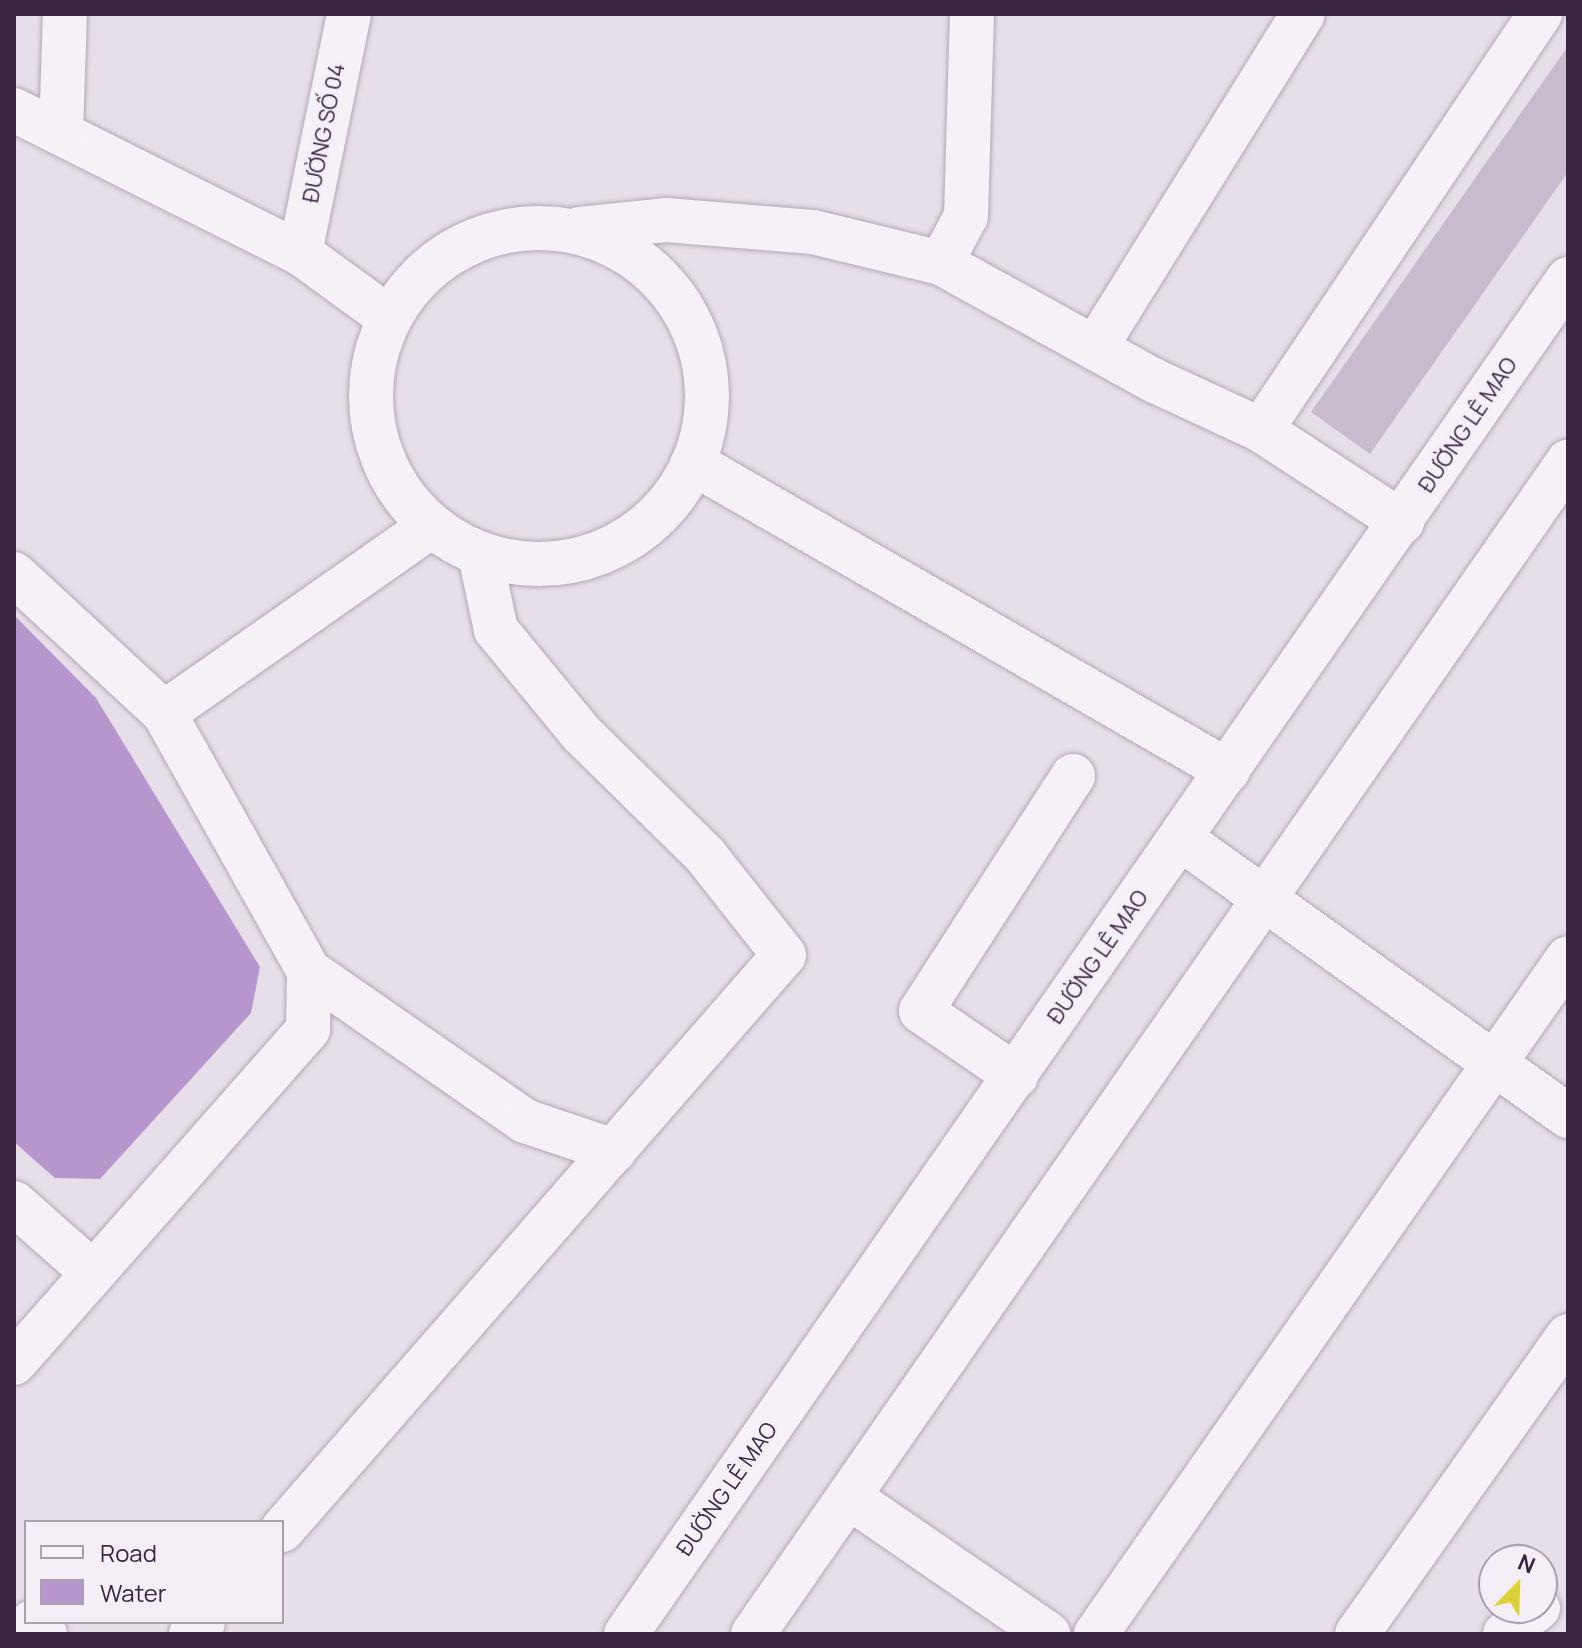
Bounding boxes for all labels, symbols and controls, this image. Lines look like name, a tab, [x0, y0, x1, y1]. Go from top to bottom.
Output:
street label: ĐƯỜNG SỐ 04	[298, 61, 350, 205]
street label: ĐƯỜNG LÊ MAO	[1413, 353, 1523, 497]
street label: ĐƯỜNG LÊ MAO	[1042, 885, 1154, 1029]
street label: ĐƯỜNG LÊ MAO	[671, 1417, 783, 1561]
legend	[24, 1520, 284, 1624]
text: Road	[100, 1536, 157, 1569]
north arrow	[1478, 1544, 1558, 1624]
text: N	[1513, 1547, 1540, 1581]
text: Water	[100, 1576, 167, 1609]

